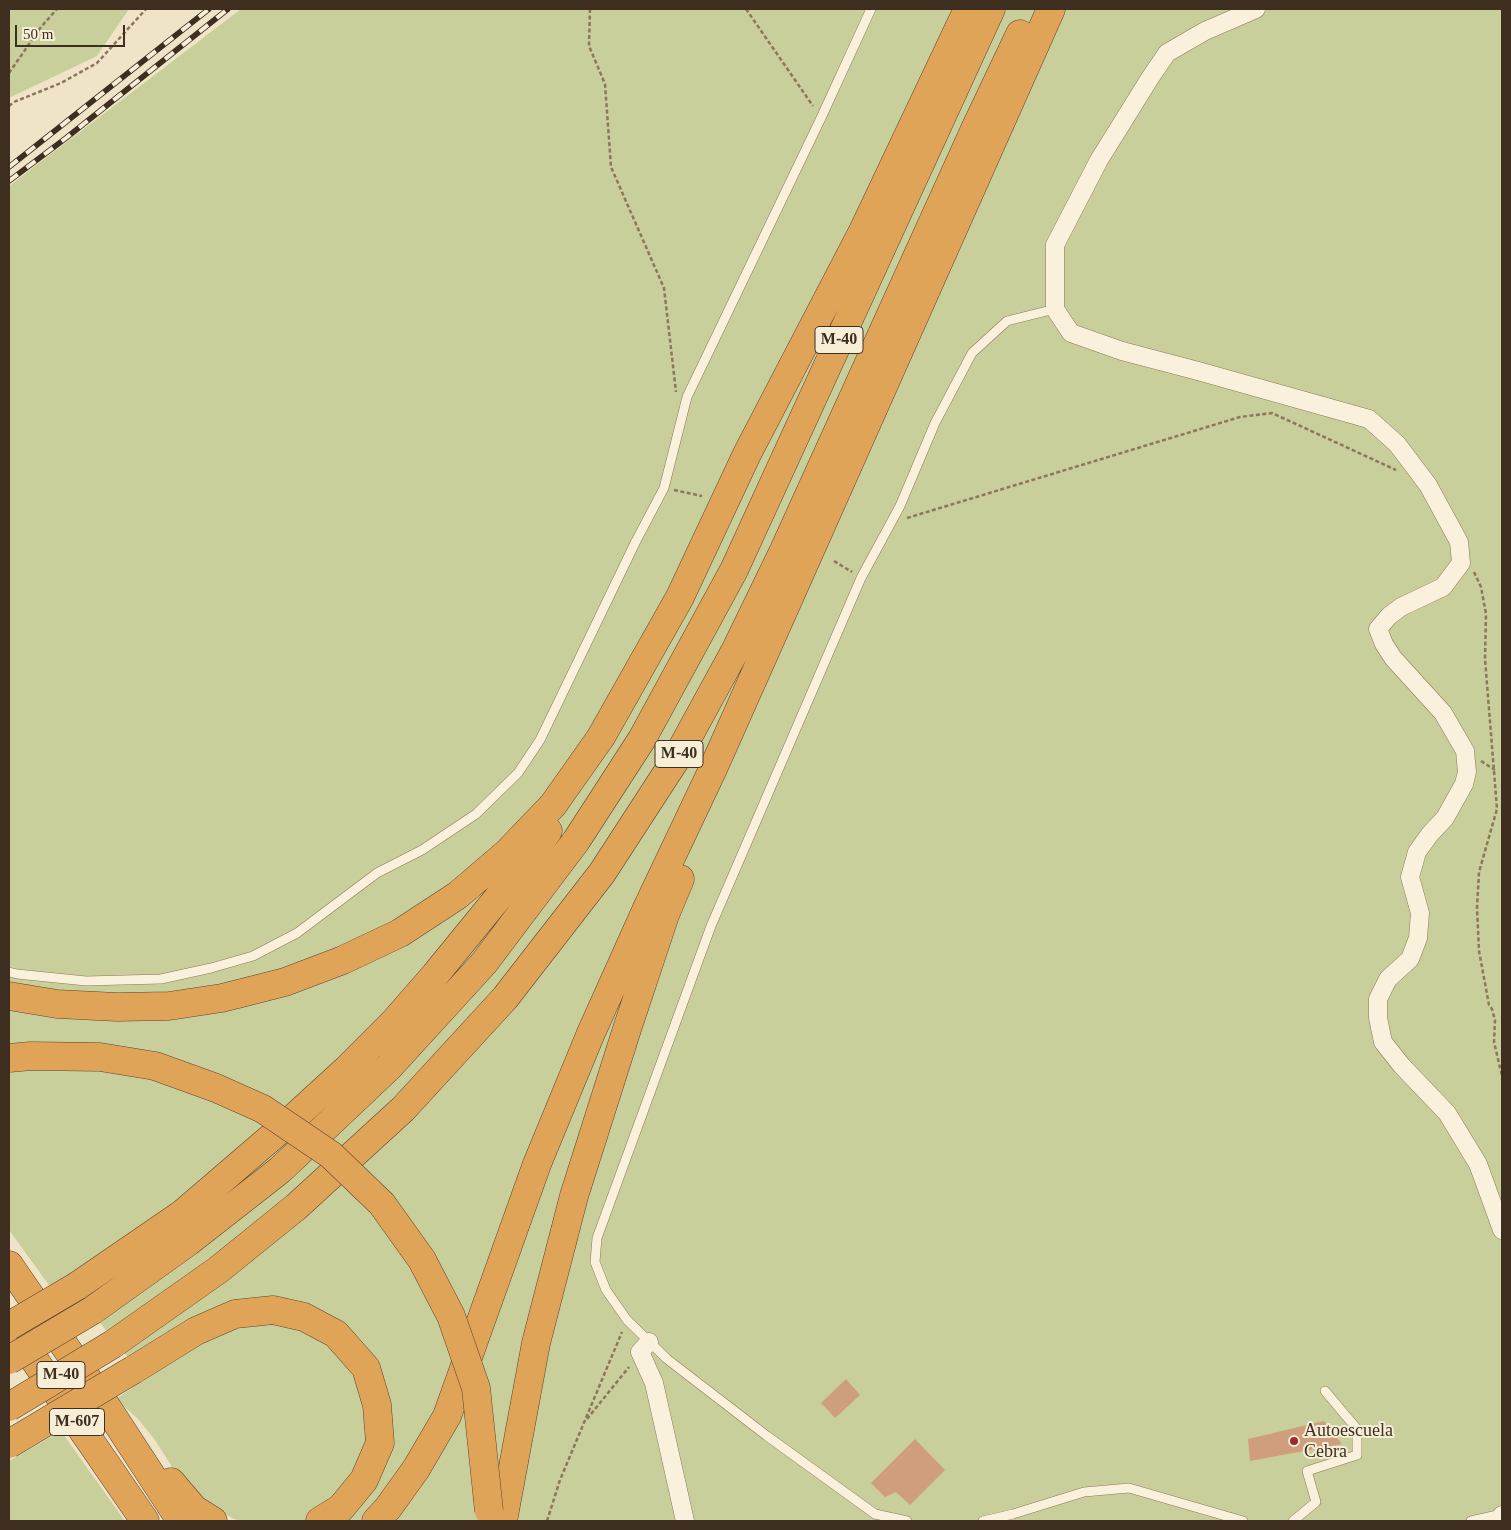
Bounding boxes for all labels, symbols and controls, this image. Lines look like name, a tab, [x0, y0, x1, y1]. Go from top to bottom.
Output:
scale bar	[18, 15, 128, 47]
text: 50 m	[23, 26, 53, 42]
road number: M-40	[815, 326, 863, 354]
road number: M-40	[655, 741, 703, 768]
road number: M-40	[37, 1362, 85, 1388]
road number: M-607	[50, 1408, 104, 1435]
place label: Autoescuela Cebra	[1304, 1420, 1393, 1462]
marker: Autoescuela Cebra	[1288, 1435, 1300, 1447]

